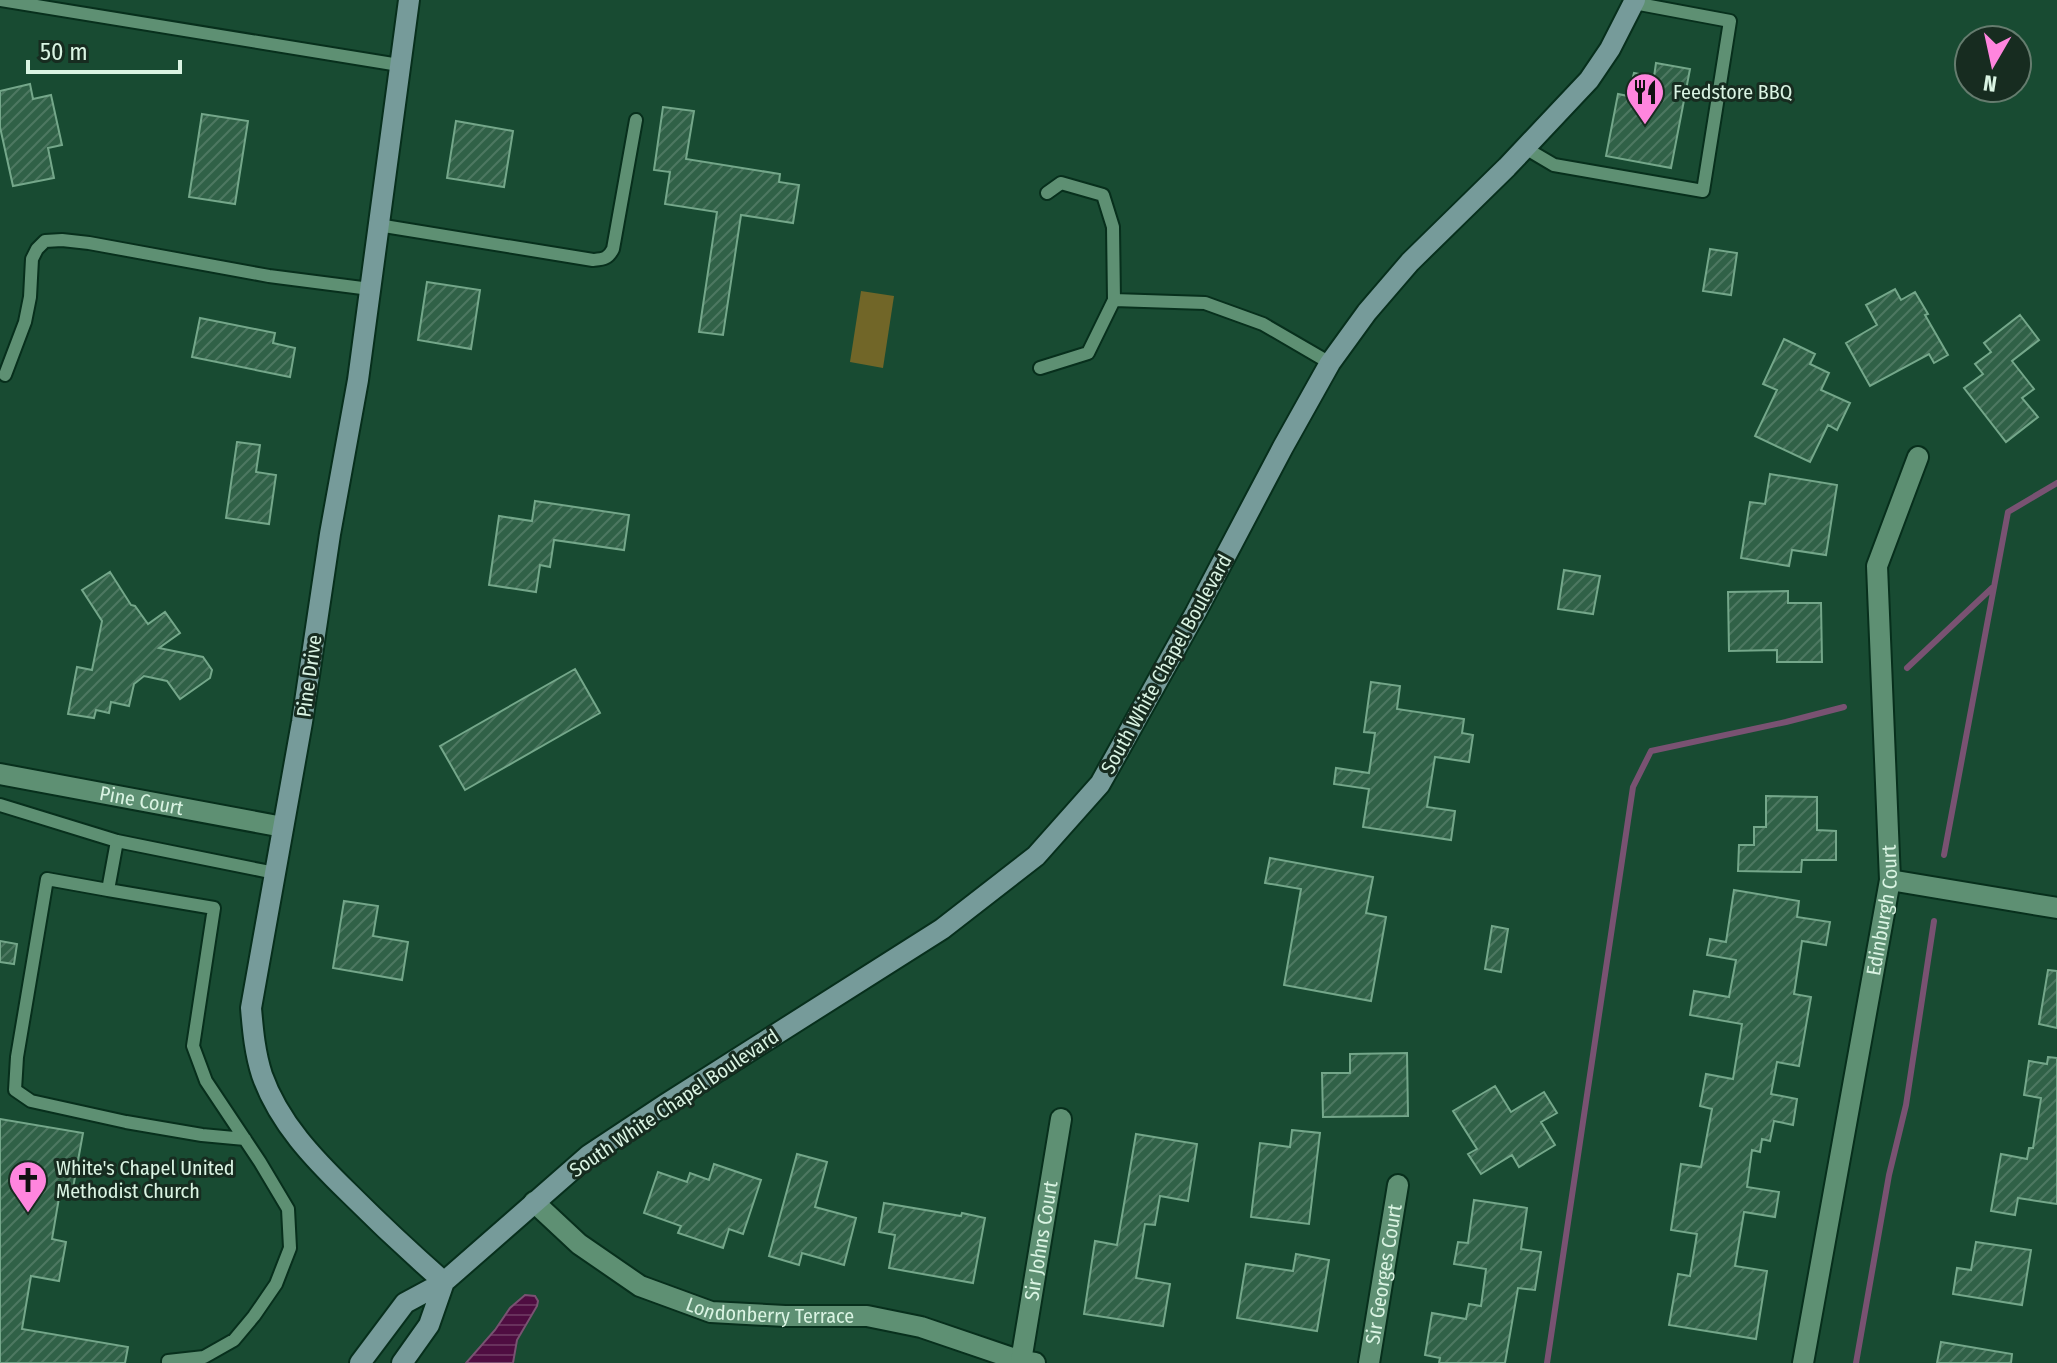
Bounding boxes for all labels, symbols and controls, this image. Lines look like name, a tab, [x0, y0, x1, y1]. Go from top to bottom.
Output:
scale bar	[28, 24, 180, 74]
north arrow	[1953, 24, 2033, 104]
text: 50 m	[40, 38, 88, 66]
text: N	[1981, 69, 1999, 98]
restaurant icon: Feedstore BBQ	[1624, 71, 1666, 126]
place label: Feedstore BBQ	[1673, 80, 1793, 104]
street label: South White Chapel Boulevard	[1096, 550, 1236, 778]
street label: Pine Drive	[291, 633, 327, 719]
street label: Pine Court	[98, 781, 186, 820]
street label: Edinburgh Court	[1861, 844, 1902, 977]
street label: South White Chapel Boulevard	[565, 1024, 783, 1182]
place label: White's Chapel United Methodist Church	[56, 1156, 235, 1203]
church icon: White's Chapel United Methodist Church	[7, 1159, 49, 1214]
street label: Sir Johns Court	[1019, 1178, 1063, 1302]
street label: Sir Georges Court	[1360, 1202, 1407, 1346]
street label: Londonberry Terrace	[683, 1292, 854, 1328]

